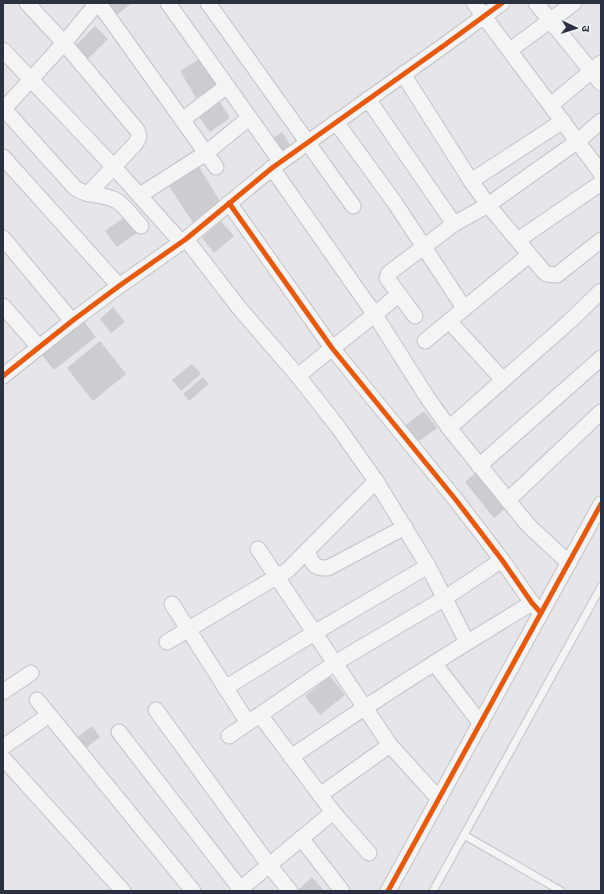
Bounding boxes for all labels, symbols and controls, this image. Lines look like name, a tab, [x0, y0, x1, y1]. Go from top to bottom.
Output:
north arrow	[556, 8, 596, 48]
text: उ	[579, 25, 592, 33]

